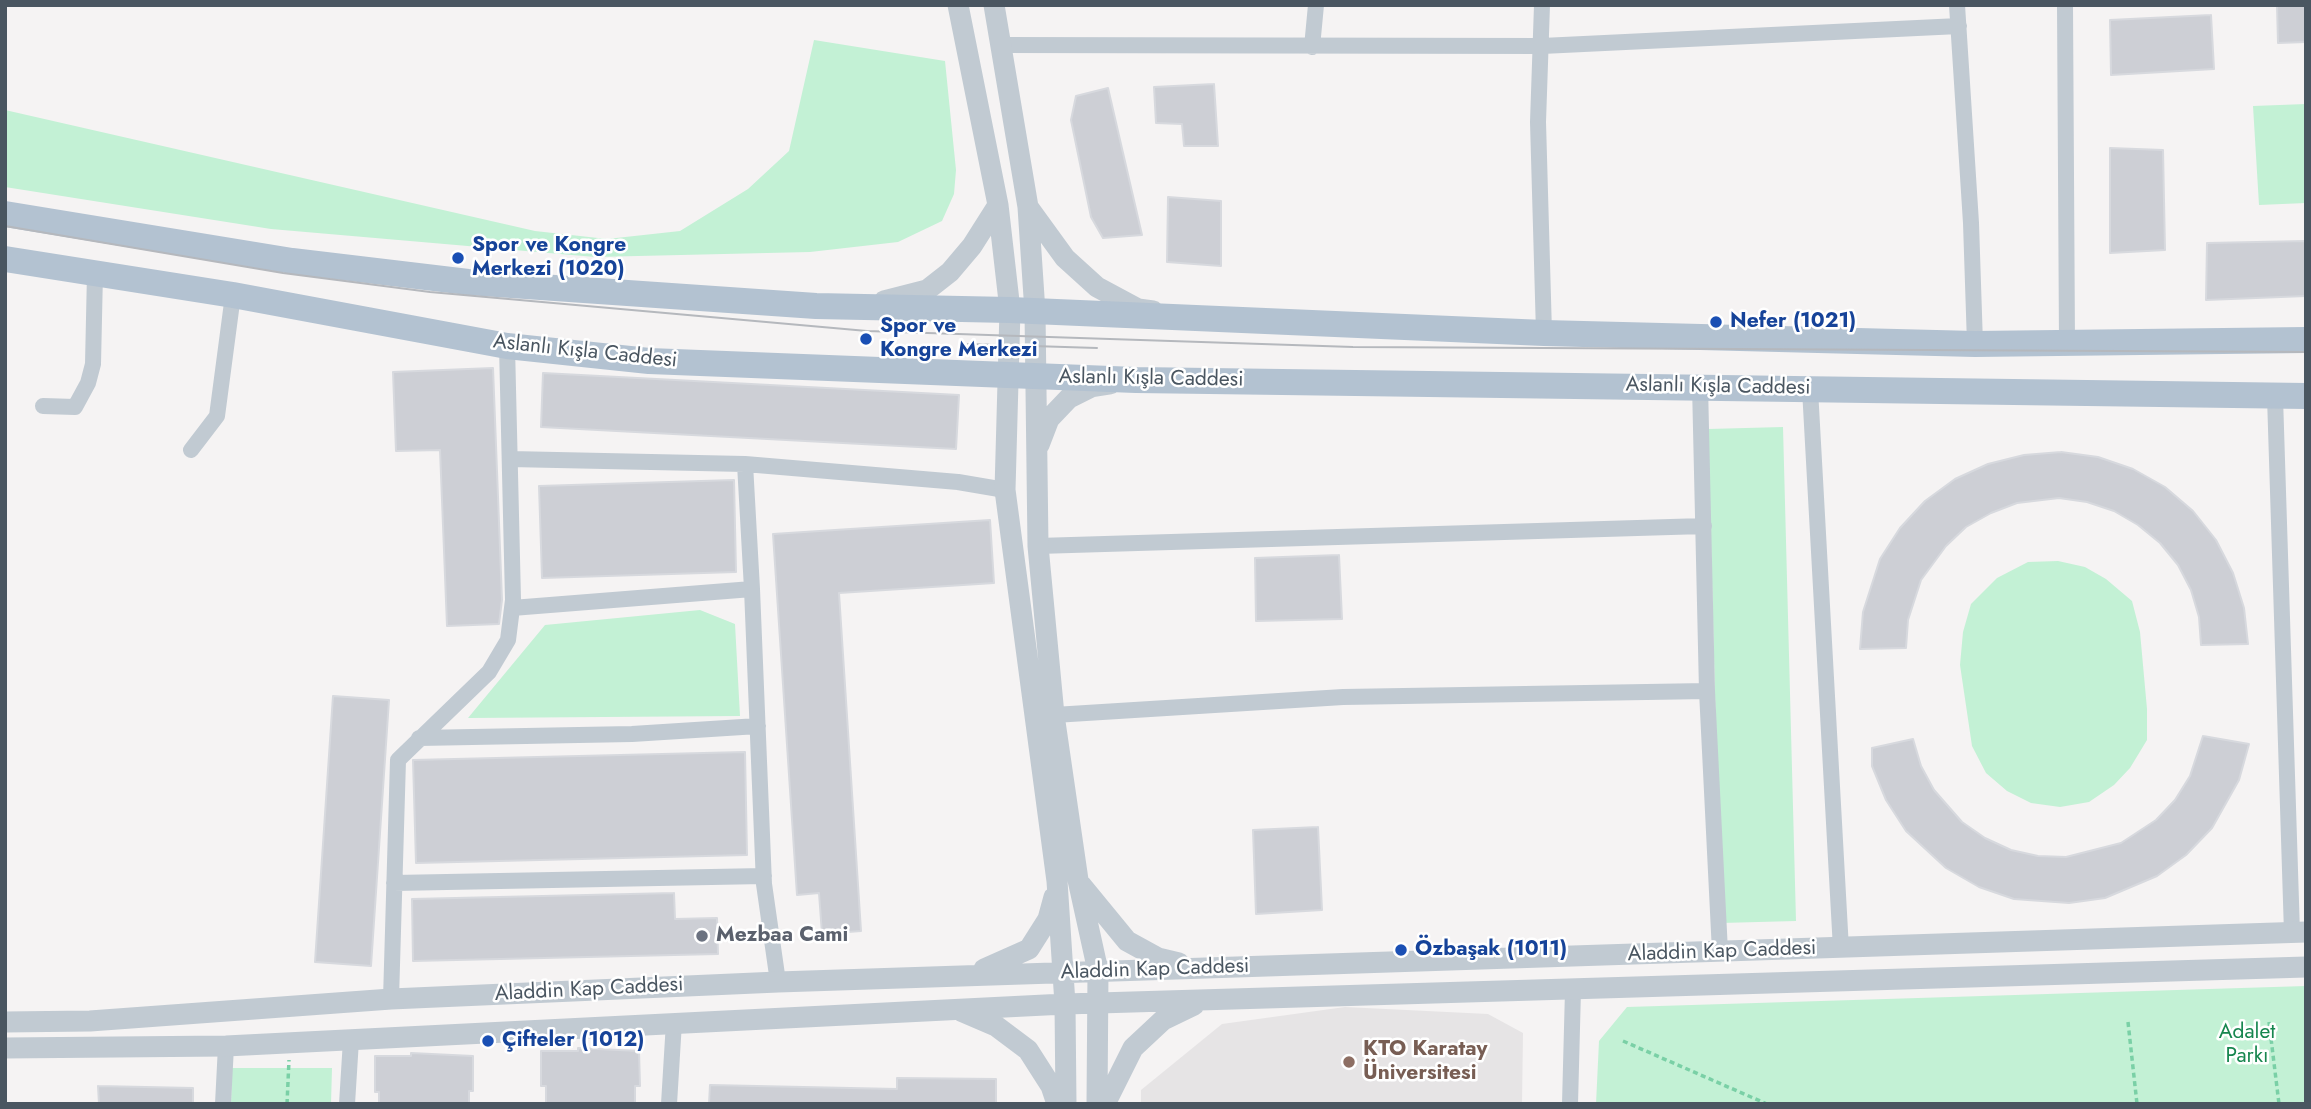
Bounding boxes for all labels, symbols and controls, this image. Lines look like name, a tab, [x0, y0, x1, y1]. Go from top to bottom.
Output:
place label: Spor ve Kongre Merkezi (1020)	[472, 233, 626, 283]
marker: Spor ve Kongre Merkezi (1020)	[450, 250, 466, 266]
place label: Nefer (1021)	[1730, 309, 1856, 335]
place label: Spor ve Kongre Merkezi	[880, 314, 1038, 364]
marker: Nefer (1021)	[1708, 314, 1724, 330]
street label: Aslanlı Kışla Caddesi	[492, 330, 678, 374]
marker: Spor ve Kongre Merkezi	[858, 331, 874, 347]
street label: Aslanlı Kışla Caddesi	[1058, 365, 1244, 393]
street label: Aslanlı Kışla Caddesi	[1625, 373, 1811, 401]
place label: Mezbaa Cami	[716, 923, 848, 949]
marker: Mezbaa Cami	[694, 928, 710, 944]
street label: Aladdin Kap Caddesi	[1627, 936, 1817, 968]
place label: Özbaşak (1011)	[1415, 937, 1567, 963]
marker: Özbaşak (1011)	[1393, 942, 1409, 958]
street label: Aladdin Kap Caddesi	[1060, 954, 1250, 986]
street label: Aladdin Kap Caddesi	[494, 972, 684, 1008]
park label: Adalet Parkı	[2219, 1020, 2275, 1070]
place label: Çifteler (1012)	[502, 1028, 644, 1054]
marker: Çifteler (1012)	[480, 1033, 496, 1049]
place label: KTO Karatay Üniversitesi	[1363, 1037, 1487, 1087]
marker: KTO Karatay Üniversitesi	[1341, 1054, 1357, 1070]

